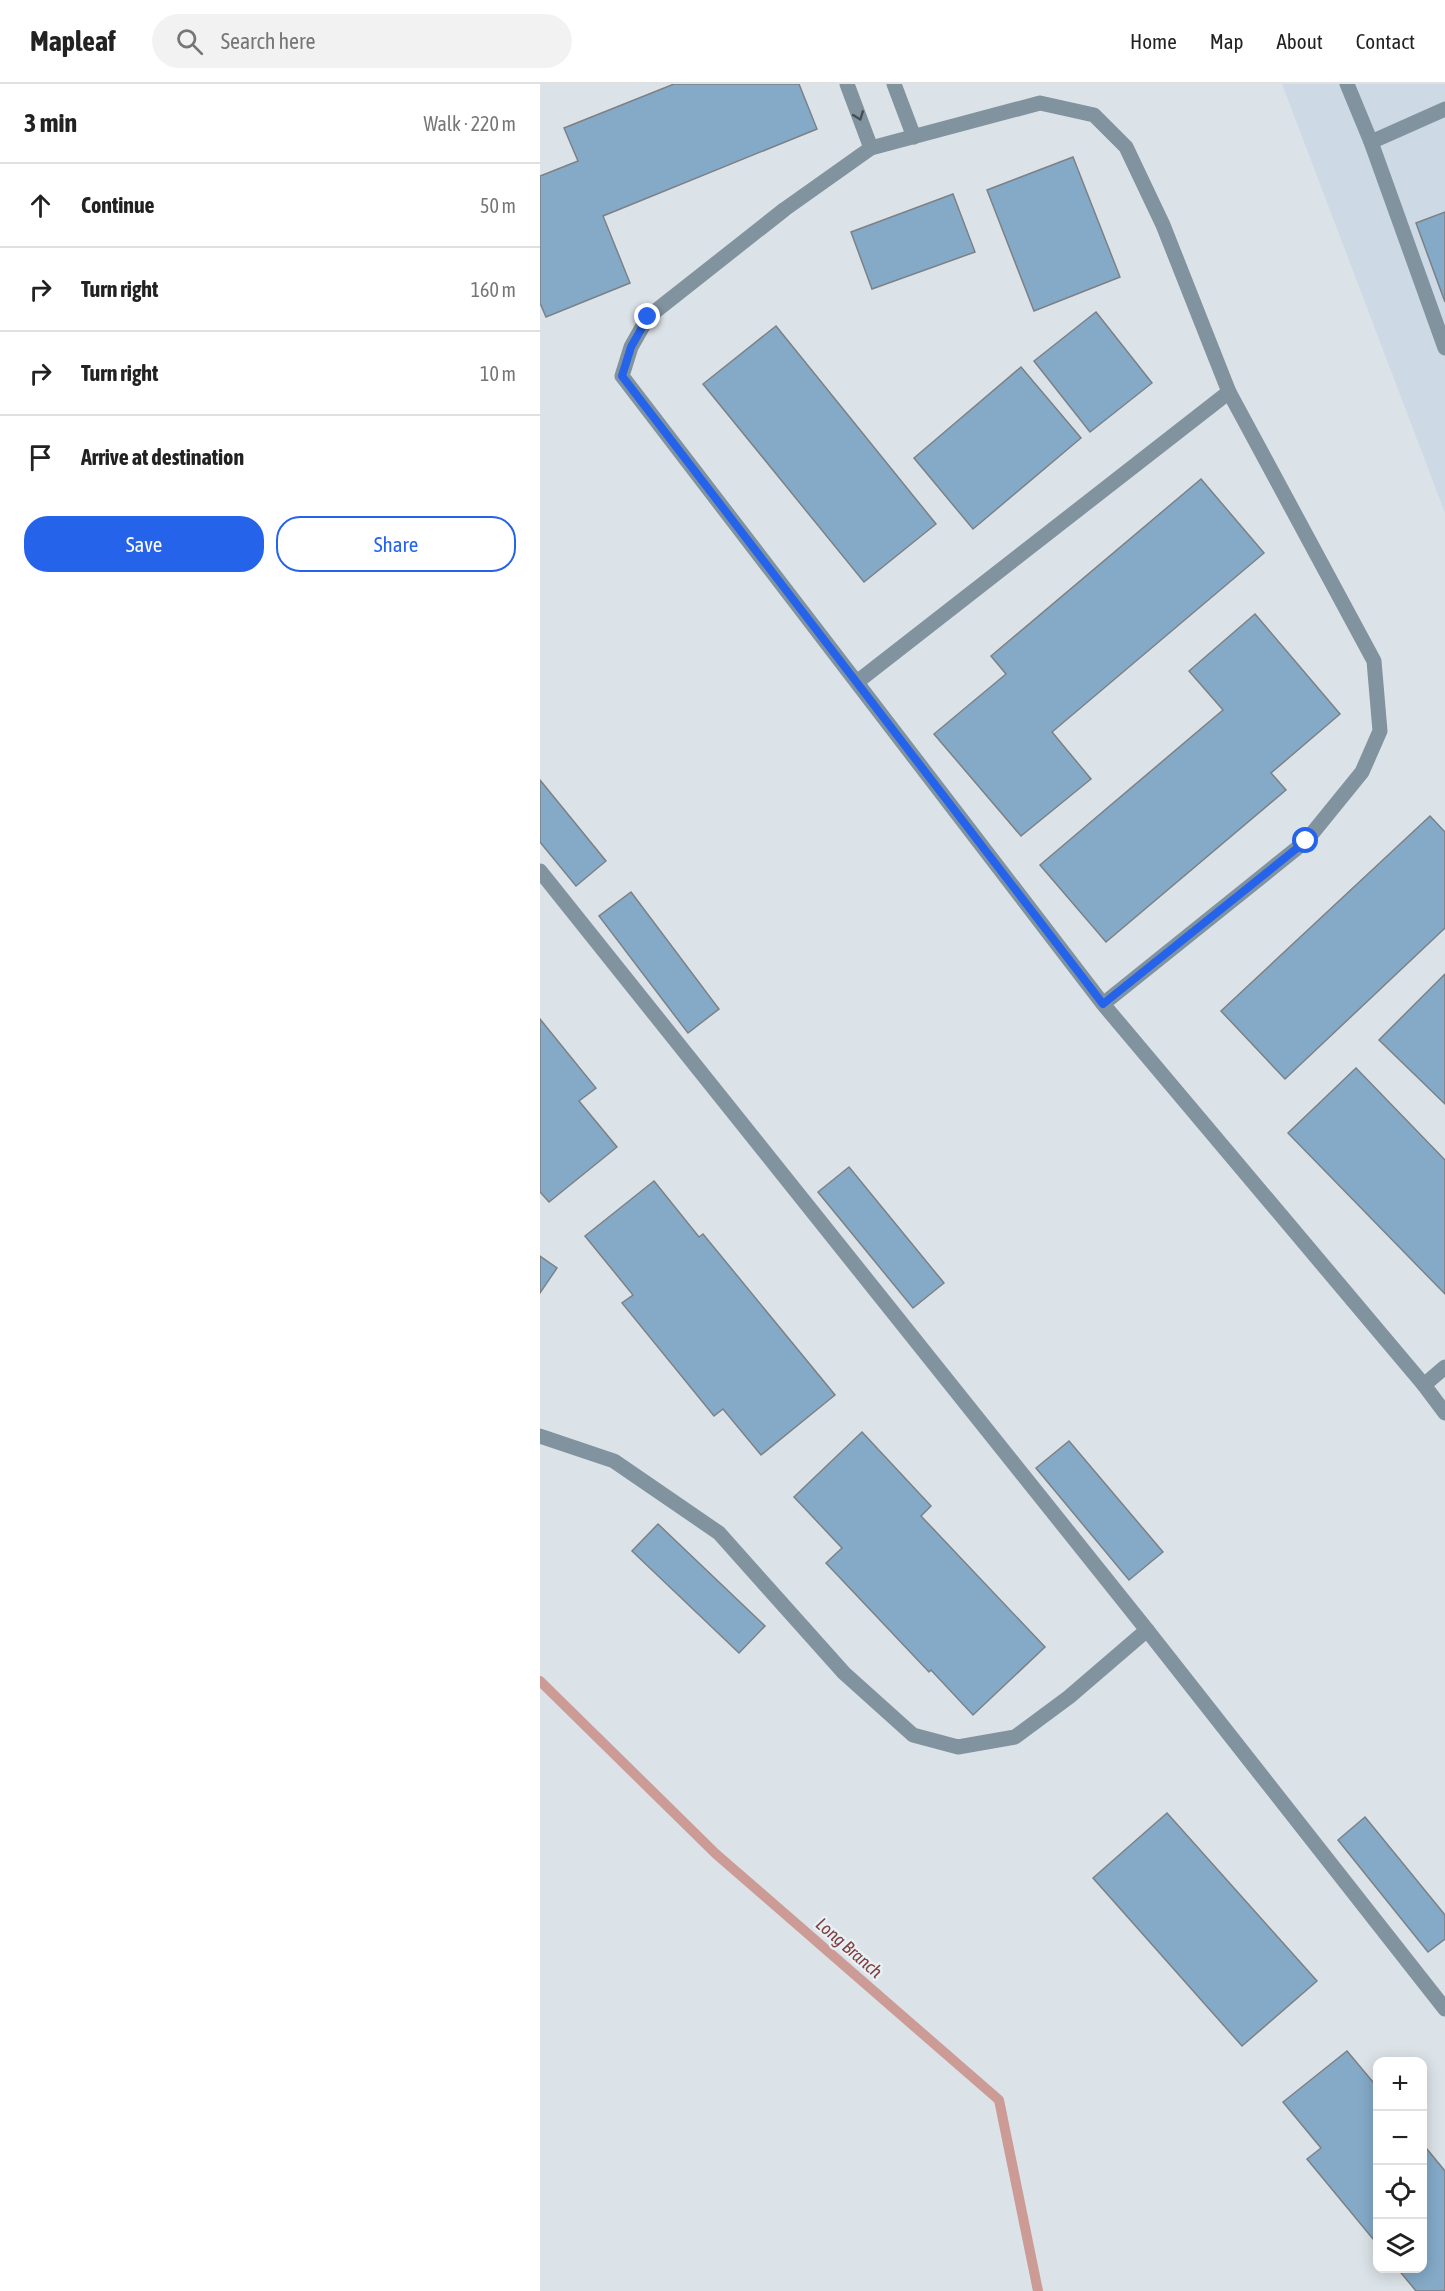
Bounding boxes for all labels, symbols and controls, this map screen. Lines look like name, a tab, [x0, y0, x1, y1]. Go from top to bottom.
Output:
search box	[152, 14, 572, 68]
text: Mapleaf	[30, 25, 116, 57]
icon: search	[173, 25, 206, 58]
text: Search here	[221, 28, 316, 54]
text: Home	[1130, 29, 1177, 53]
text: Map	[1210, 29, 1244, 53]
text: About	[1277, 29, 1323, 53]
text: Contact	[1356, 29, 1415, 53]
text: 3 min	[24, 108, 77, 138]
one-way arrow	[852, 110, 864, 121]
text: Walk · 220 m	[424, 112, 516, 135]
icon: ahead	[24, 189, 57, 222]
text: Continue	[81, 192, 155, 218]
text: 50 m	[480, 194, 516, 217]
icon: right	[24, 273, 57, 306]
text: Turn right	[81, 276, 158, 302]
text: 160 m	[471, 278, 516, 301]
route end	[634, 303, 660, 329]
icon: right	[24, 357, 57, 390]
text: Turn right	[81, 360, 158, 386]
text: 10 m	[480, 362, 516, 385]
icon: arrive	[24, 441, 57, 474]
text: Arrive at destination	[81, 444, 244, 470]
button: Save	[24, 516, 264, 572]
button: Share	[276, 516, 516, 572]
route start	[1292, 827, 1318, 853]
water label: Long Branch	[812, 1913, 887, 1982]
map controls	[1373, 2057, 1427, 2273]
button: +	[1373, 2057, 1427, 2111]
button: −	[1373, 2111, 1427, 2165]
button: locate	[1373, 2165, 1427, 2219]
button: layers	[1373, 2219, 1427, 2273]

